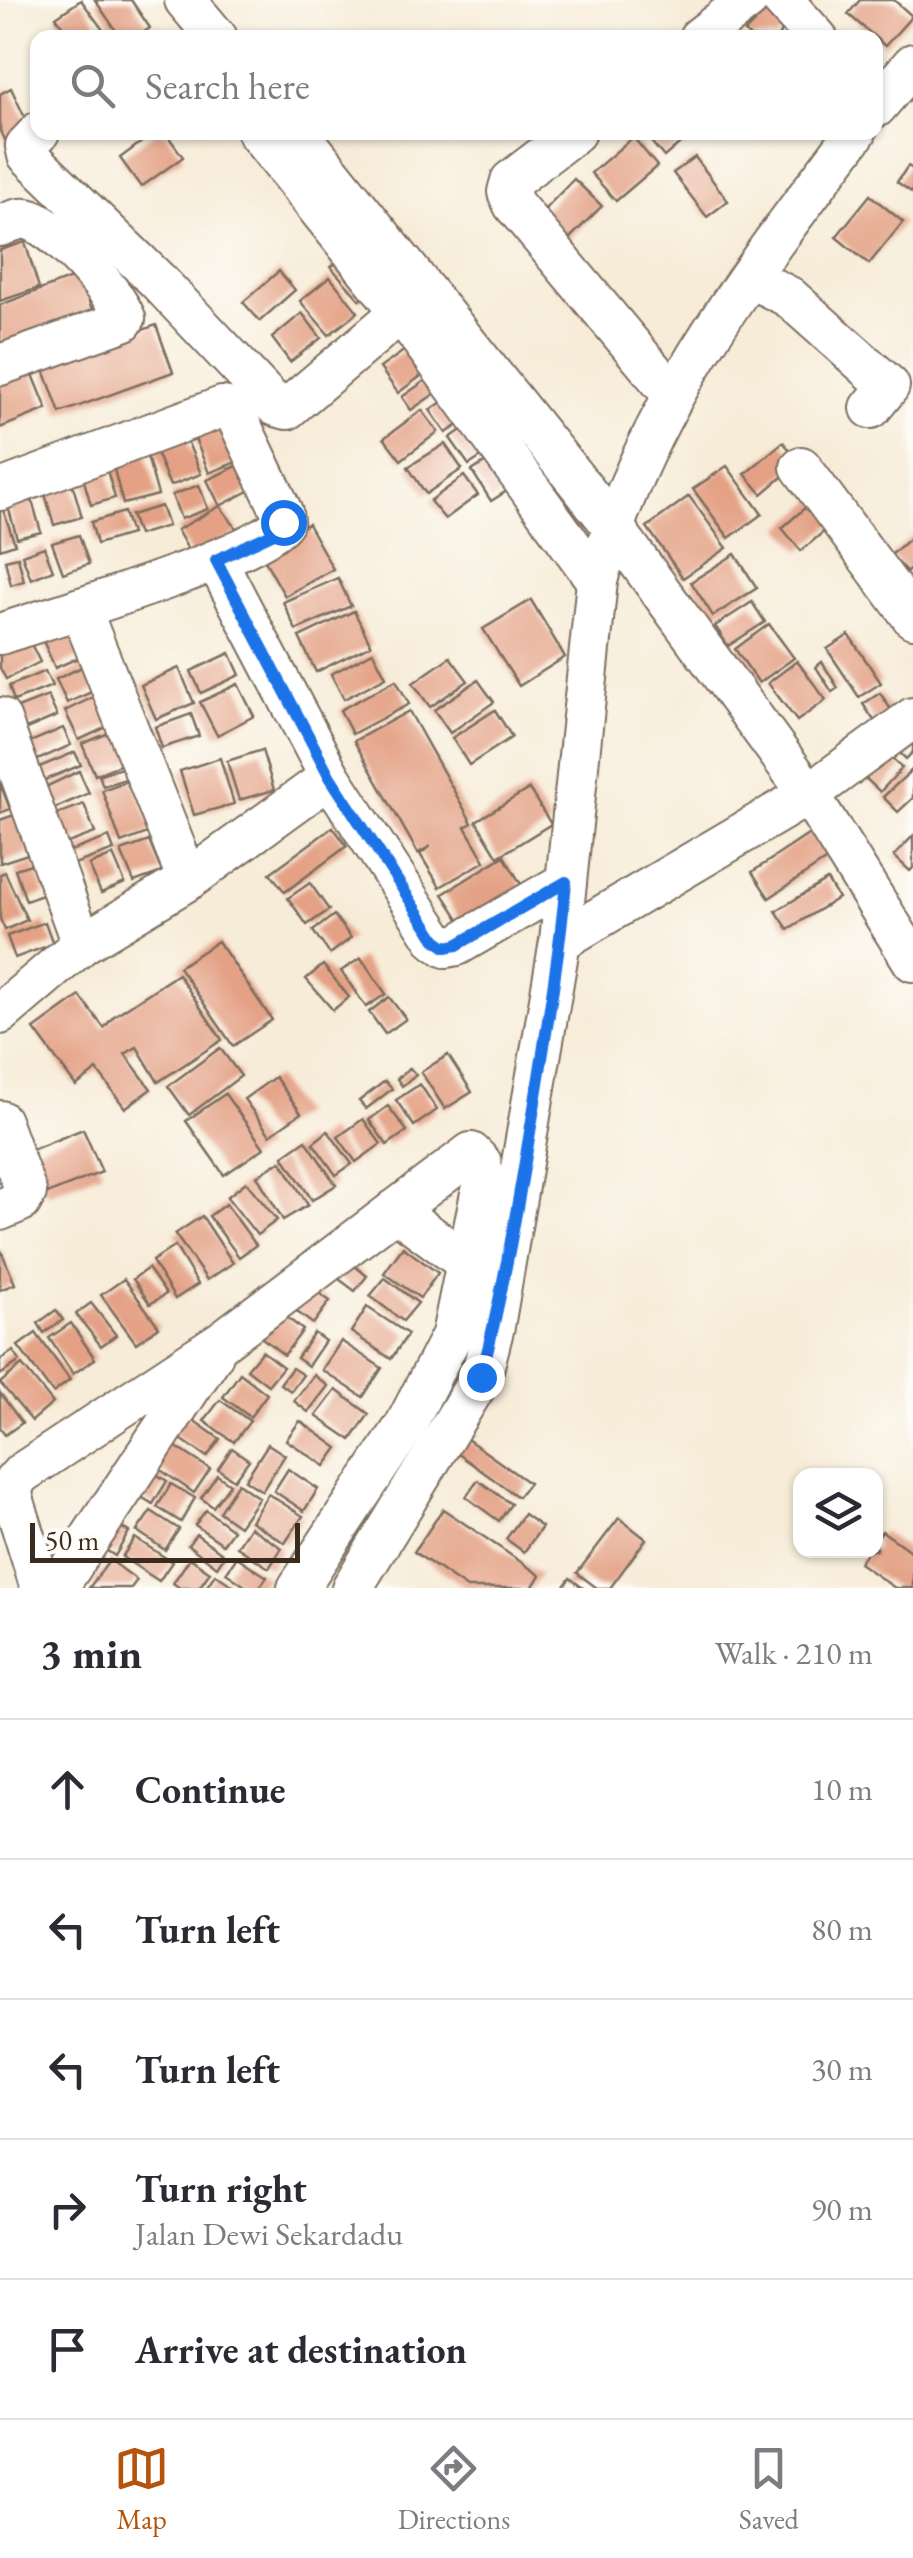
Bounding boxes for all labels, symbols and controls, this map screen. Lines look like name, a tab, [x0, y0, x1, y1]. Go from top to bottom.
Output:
search box	[30, 30, 883, 140]
icon: search	[65, 58, 120, 113]
text: Search here	[145, 61, 310, 110]
route start	[261, 500, 307, 546]
route end	[459, 1355, 505, 1401]
map controls	[793, 1468, 883, 1558]
button: layers	[793, 1468, 883, 1558]
scale bar	[30, 1518, 300, 1562]
text: 50 m	[45, 1522, 99, 1558]
text: 3 min	[40, 1626, 142, 1681]
text: Walk · 210 m	[715, 1632, 873, 1674]
icon: ahead	[40, 1762, 95, 1817]
text: Continue	[135, 1765, 286, 1814]
text: 10 m	[811, 1768, 873, 1810]
icon: left	[40, 1902, 95, 1957]
text: Turn left	[135, 1905, 280, 1954]
text: 80 m	[811, 1908, 873, 1950]
icon: left	[40, 2042, 95, 2097]
text: Turn left	[135, 2045, 280, 2094]
text: 30 m	[811, 2048, 873, 2090]
text: Turn right	[135, 2164, 307, 2213]
icon: right	[40, 2182, 95, 2237]
text: 90 m	[811, 2188, 873, 2230]
text: Jalan Dewi Sekardadu	[135, 2213, 403, 2255]
icon: arrive	[40, 2322, 95, 2377]
text: Arrive at destination	[135, 2325, 467, 2374]
tab: Map	[114, 2441, 169, 2537]
tab: Directions	[398, 2441, 510, 2537]
tab: Saved	[739, 2441, 799, 2537]

